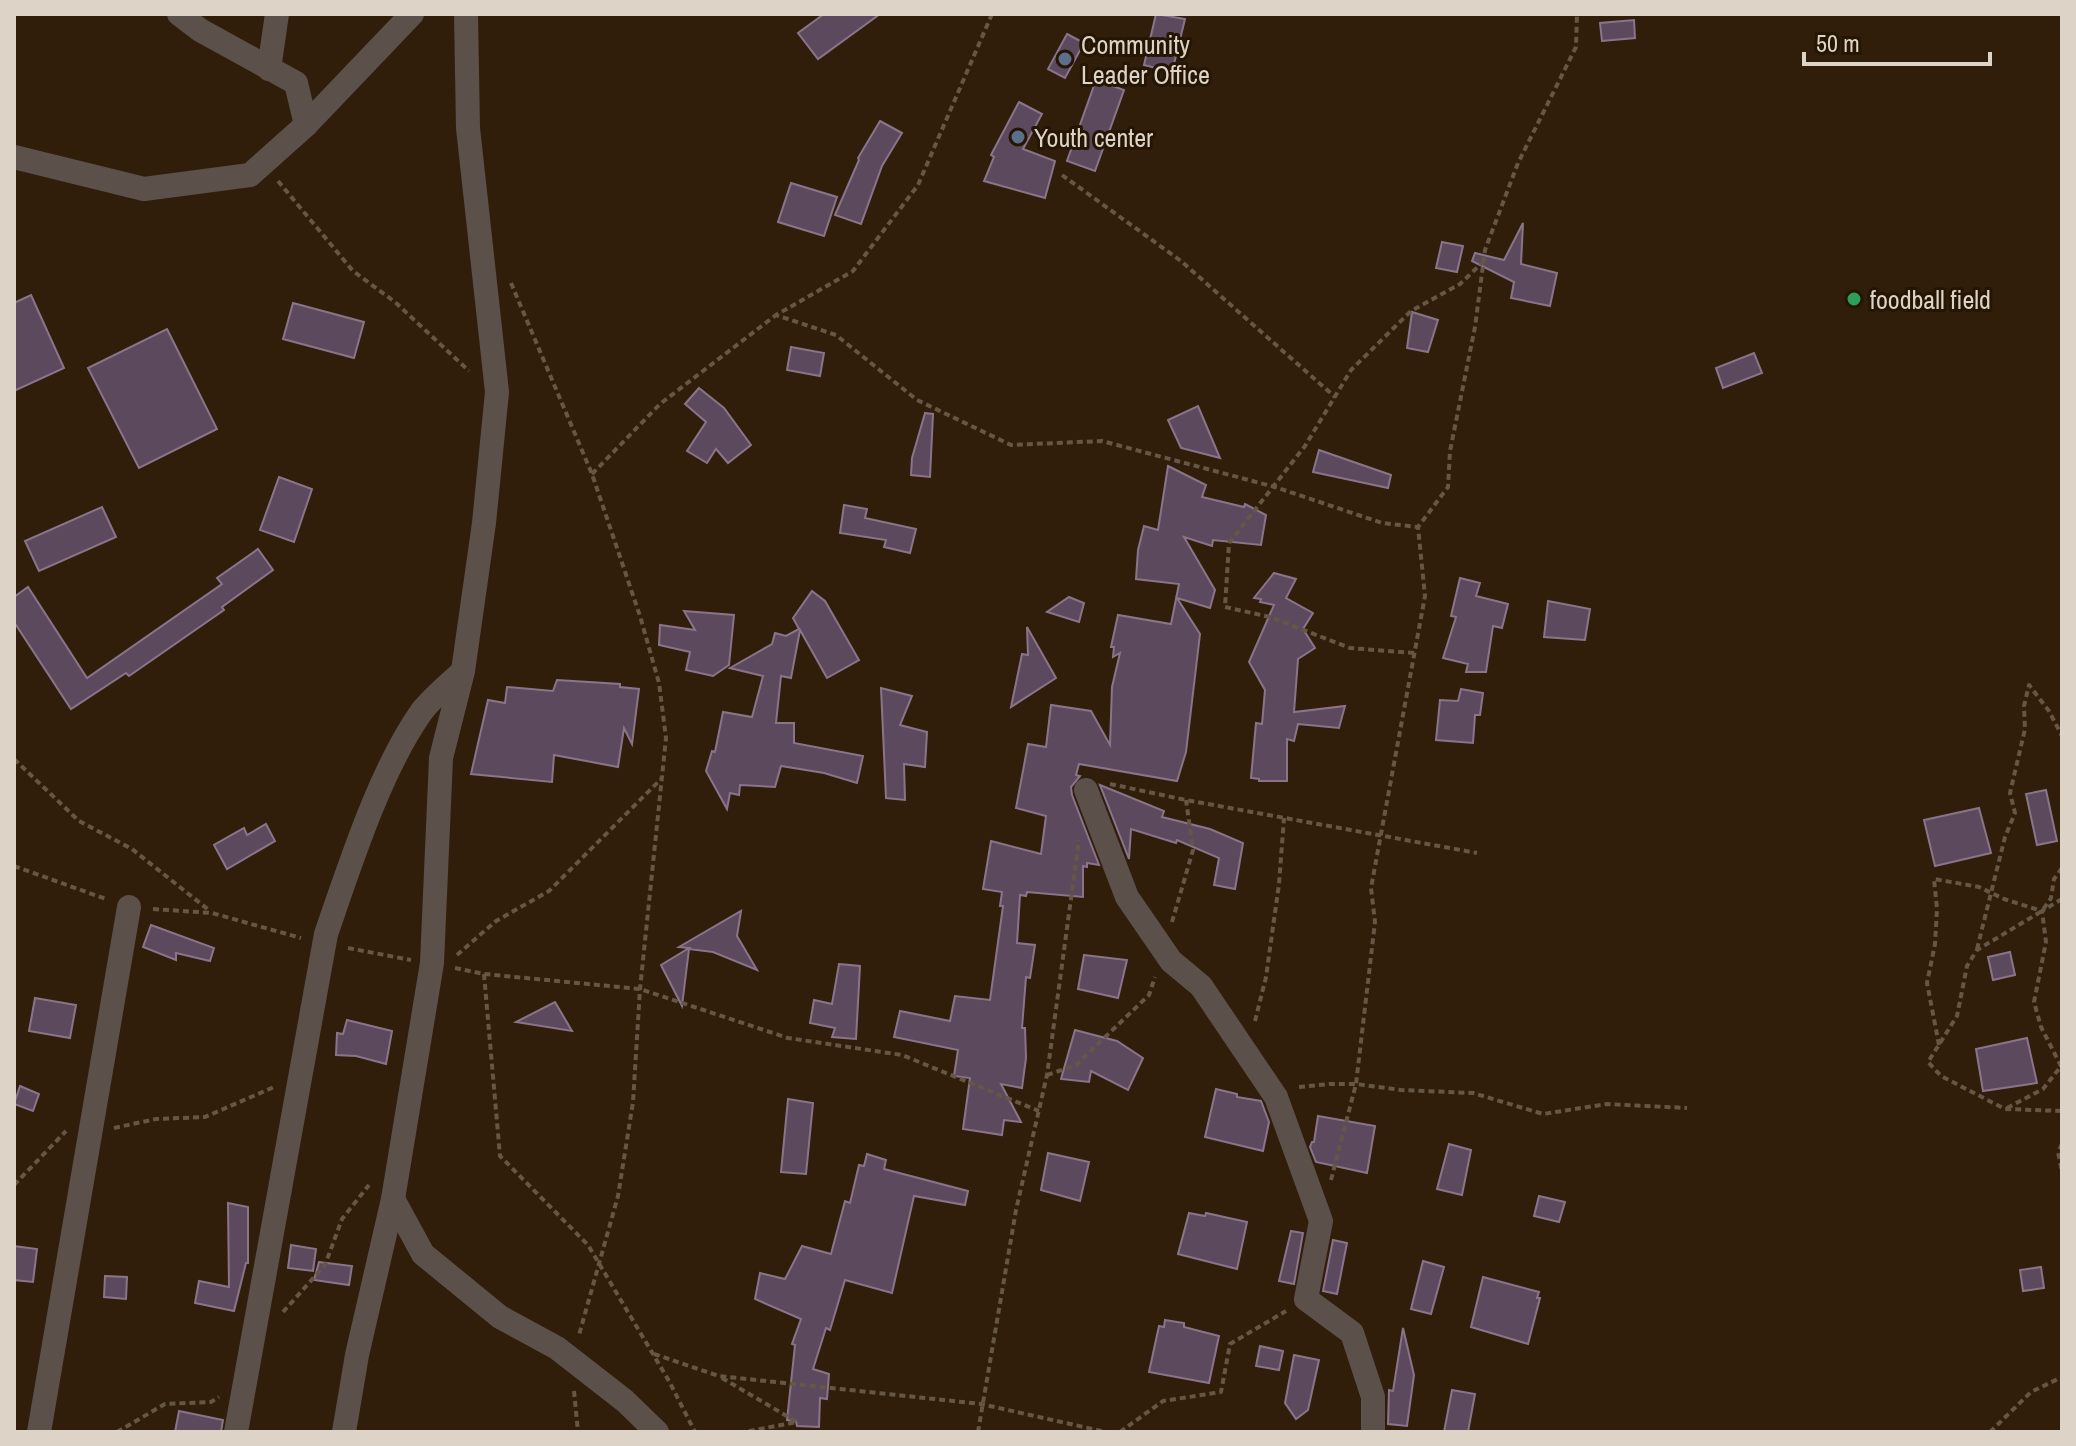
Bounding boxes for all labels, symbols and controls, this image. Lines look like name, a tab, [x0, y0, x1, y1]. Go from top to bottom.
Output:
scale bar	[1804, 16, 1990, 66]
place label: Community Leader Office	[1081, 27, 1210, 92]
text: 50 m	[1816, 27, 1860, 59]
marker: Community Leader Office	[1056, 50, 1074, 68]
place label: Youth center	[1034, 120, 1153, 155]
marker: Youth center	[1009, 128, 1027, 146]
place label: foodball field	[1870, 282, 1991, 317]
marker: foodball field	[1845, 290, 1863, 308]

